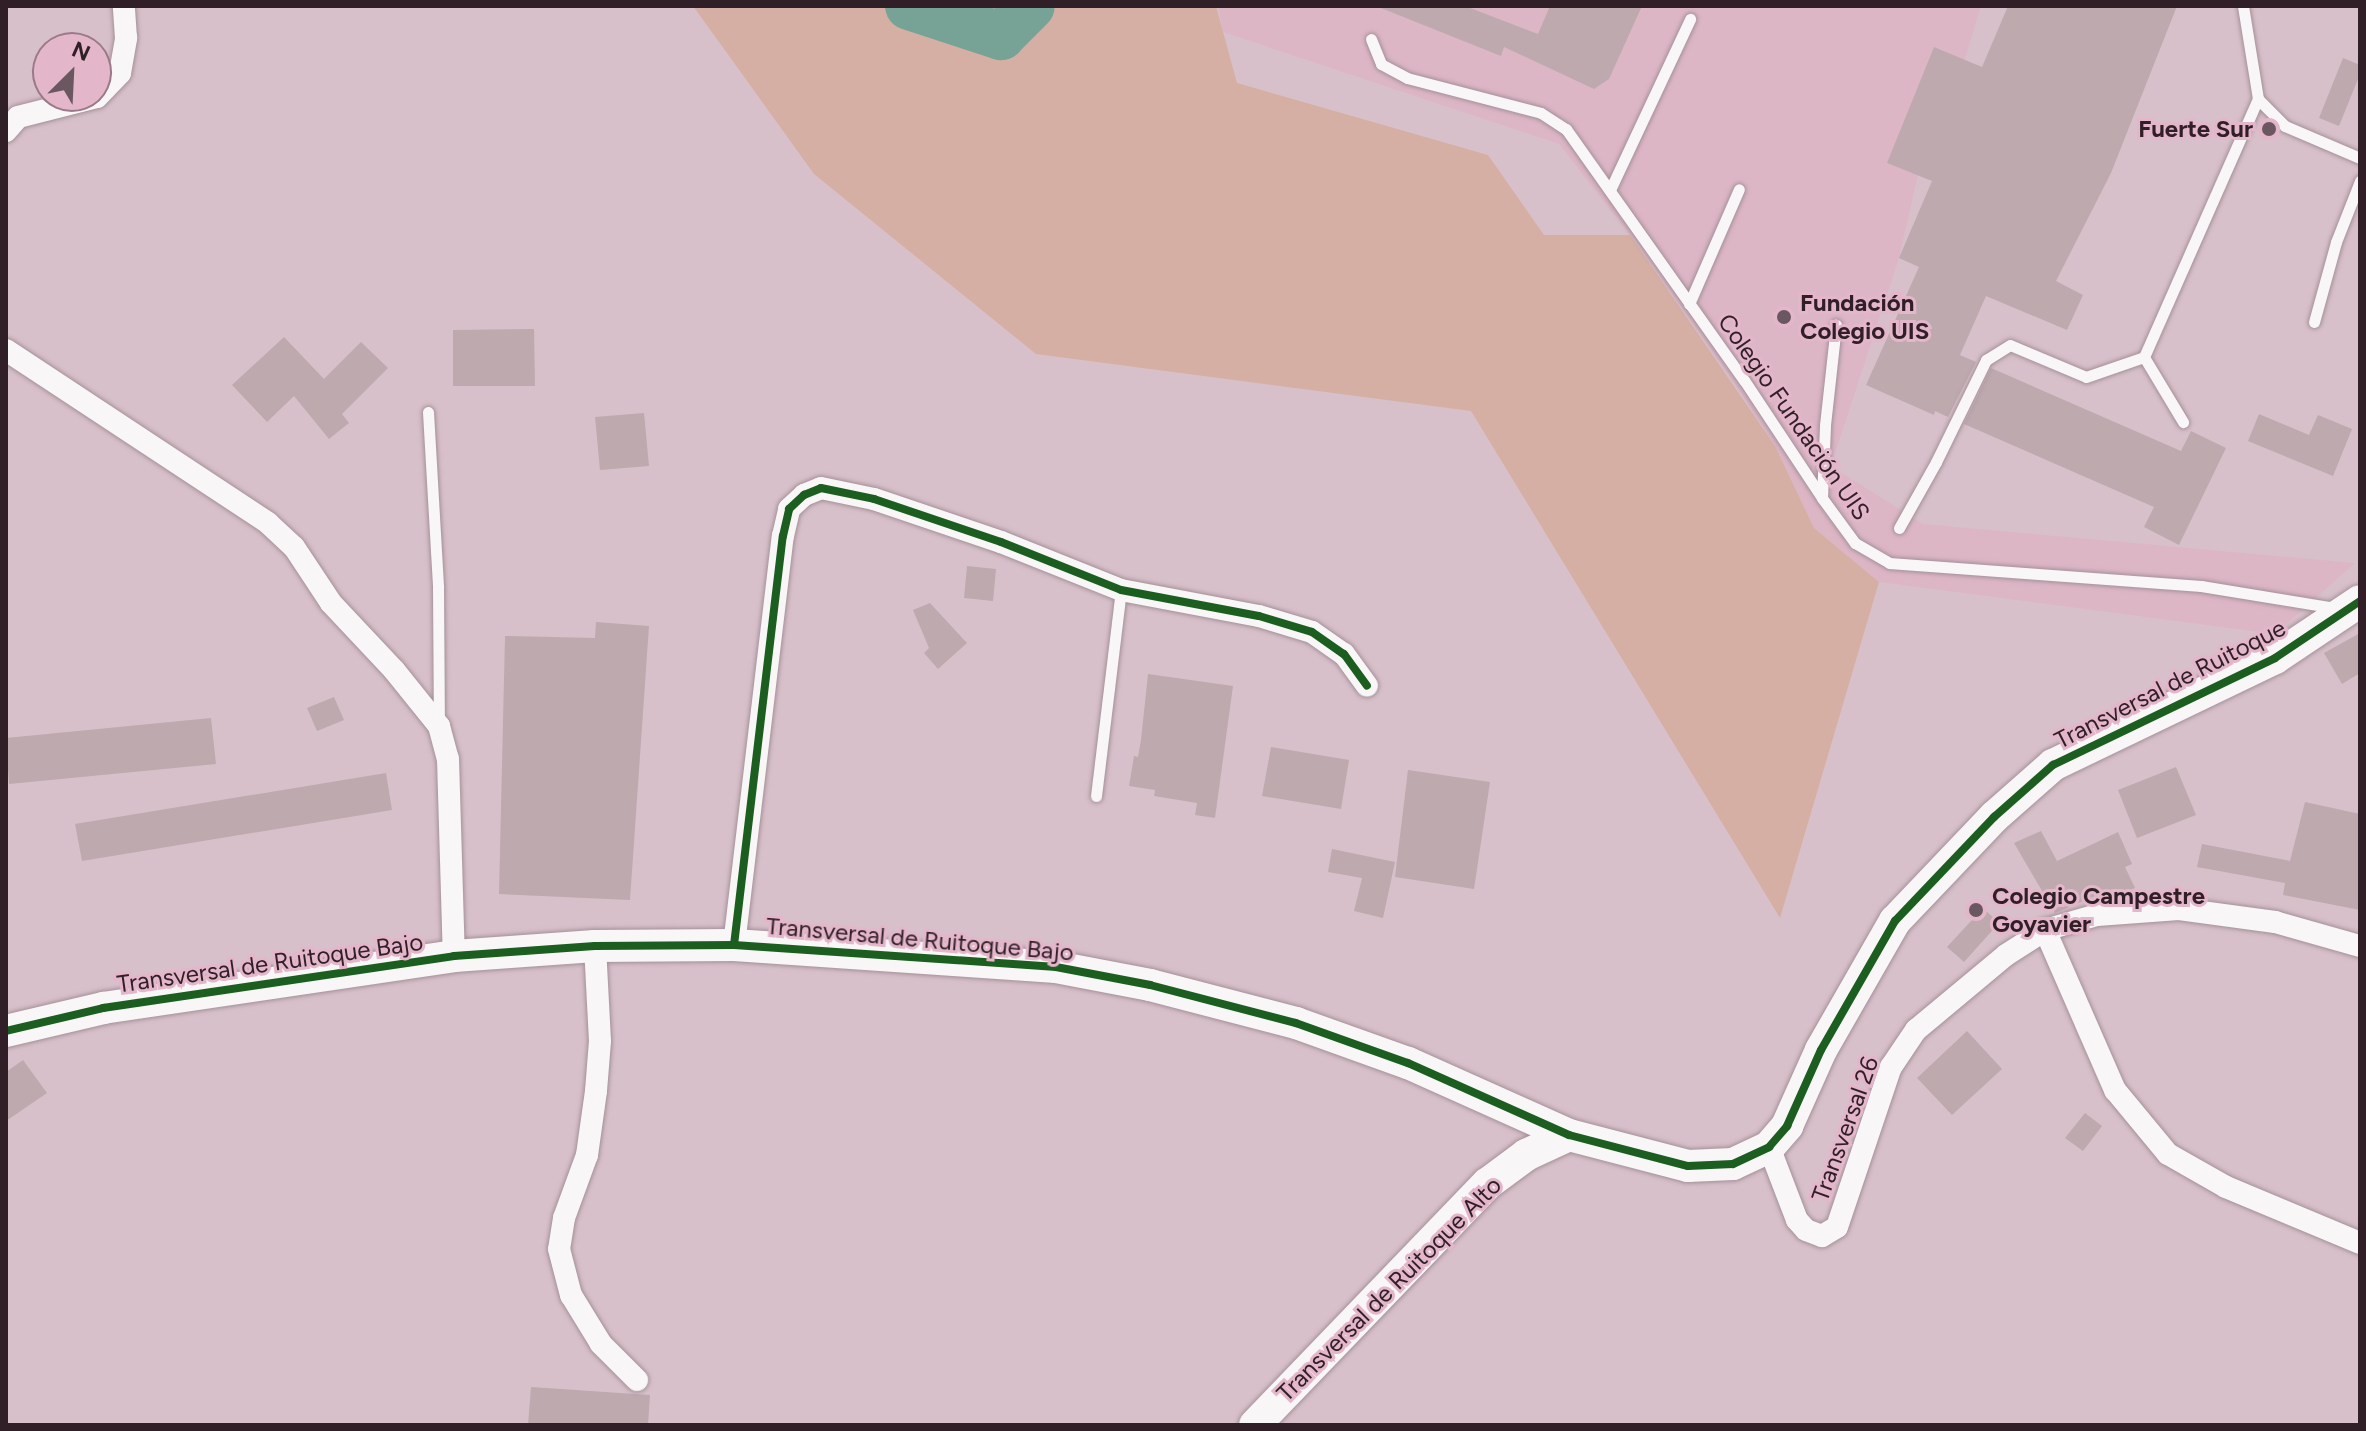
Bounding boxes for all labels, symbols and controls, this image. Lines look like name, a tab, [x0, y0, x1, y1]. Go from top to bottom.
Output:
north arrow	[32, 32, 112, 112]
text: N	[68, 36, 94, 67]
place label: Fuerte Sur	[2138, 115, 2253, 143]
marker: Fuerte Sur	[2260, 120, 2278, 138]
place label: Fundación Colegio UIS	[1800, 289, 1929, 345]
street label: Colegio Fundación UIS	[1712, 308, 1876, 526]
marker: Fundación Colegio UIS	[1775, 308, 1793, 326]
street label: Transversal de Ruitoque	[2050, 613, 2290, 755]
place label: Colegio Campestre Goyavier	[1992, 882, 2205, 938]
marker: Colegio Campestre Goyavier	[1967, 901, 1985, 919]
street label: Transversal de Ruitoque Bajo	[765, 911, 1075, 967]
street label: Transversal de Ruitoque Bajo	[115, 927, 425, 999]
street label: Transversal 26	[1805, 1053, 1885, 1205]
street label: Transversal de Ruitoque Alto	[1271, 1171, 1507, 1407]

